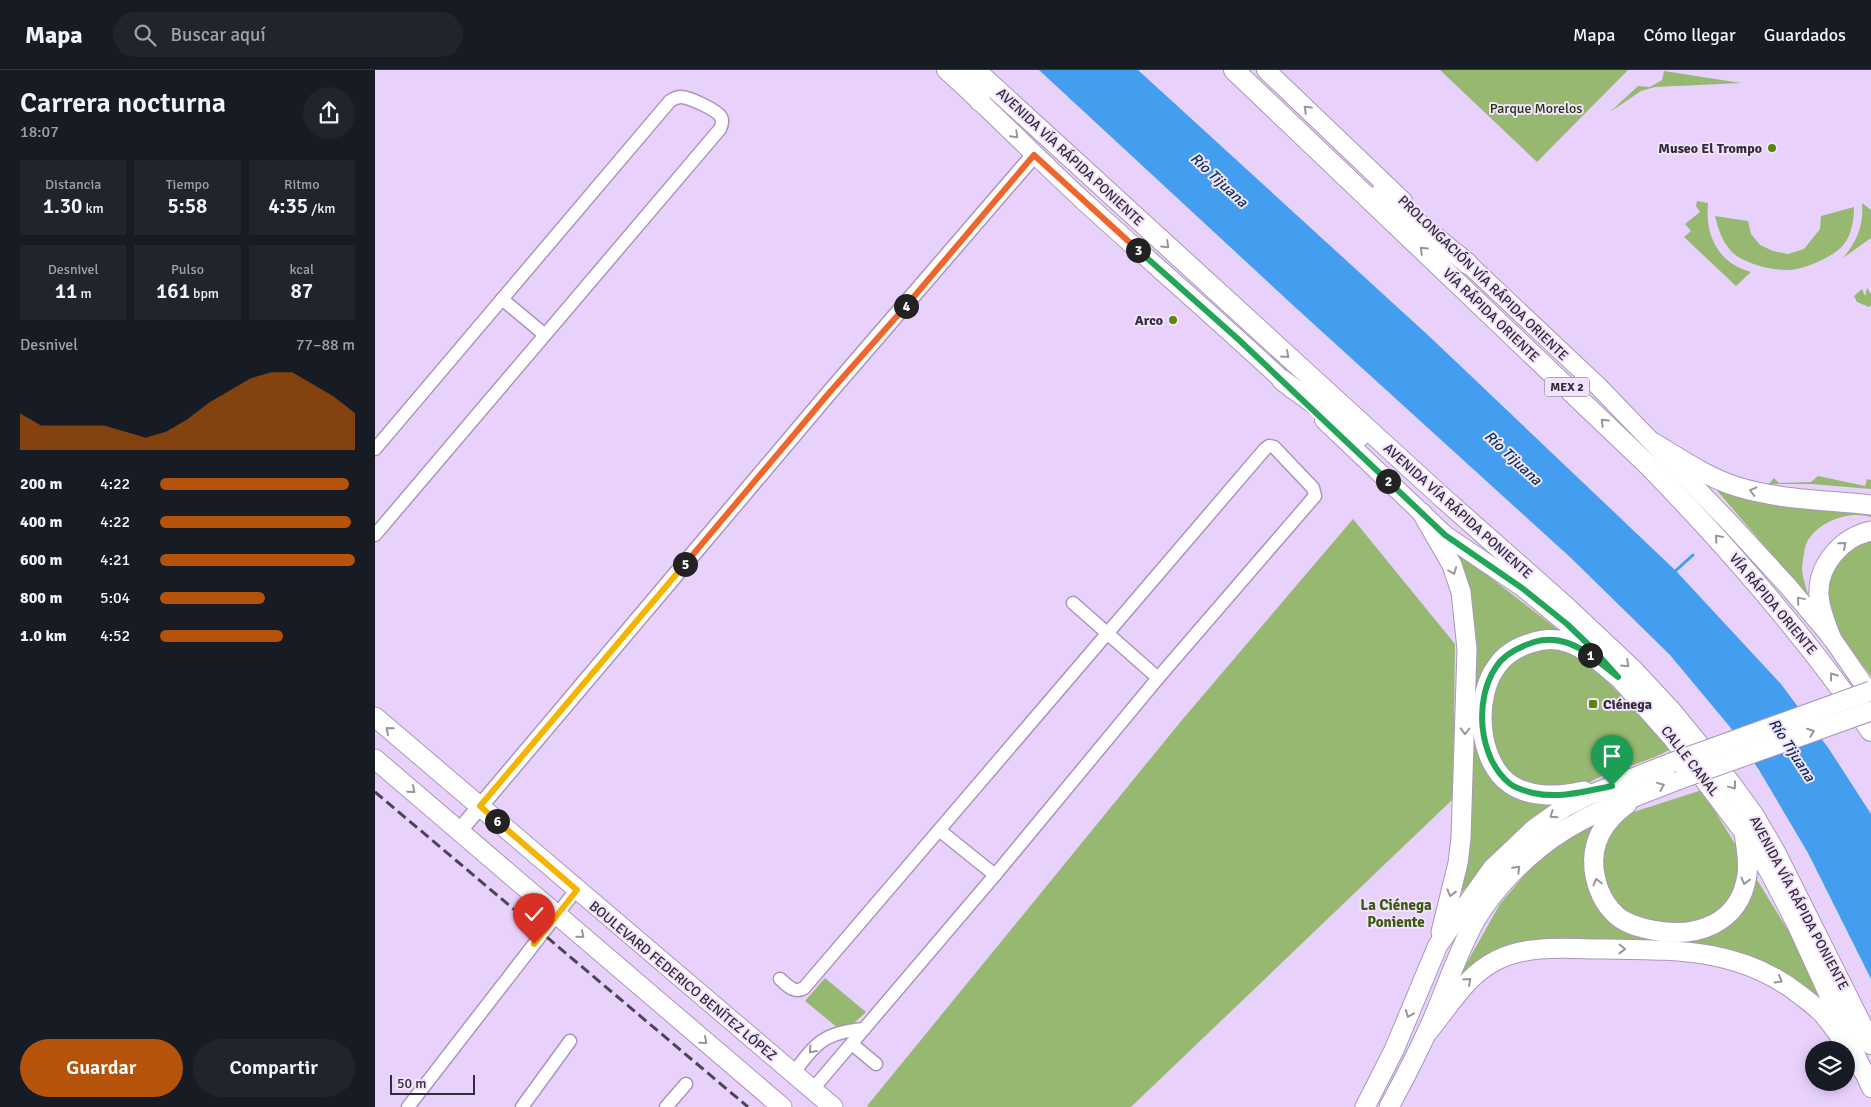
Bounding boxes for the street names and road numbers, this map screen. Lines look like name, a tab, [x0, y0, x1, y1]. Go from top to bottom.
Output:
street label: AVENIDA VÍA RÁPIDA PONIENTE	[993, 85, 1147, 230]
street label: PROLONGACIÓN VÍA RÁPIDA ORIENTE	[1394, 192, 1572, 364]
street label: VÍA RÁPIDA ORIENTE	[1439, 265, 1543, 365]
road number: MEX 2	[1545, 378, 1589, 396]
street label: AVENIDA VÍA RÁPIDA PONIENTE	[1380, 440, 1536, 582]
street label: VÍA RÁPIDA ORIENTE	[1726, 550, 1820, 658]
street label: CALLE CANAL	[1657, 722, 1723, 800]
street label: AVENIDA VÍA RÁPIDA PONIENTE	[1746, 813, 1852, 993]
street label: BOULEVARD FEDERICO BENÍTEZ LÓPEZ	[586, 897, 780, 1065]

